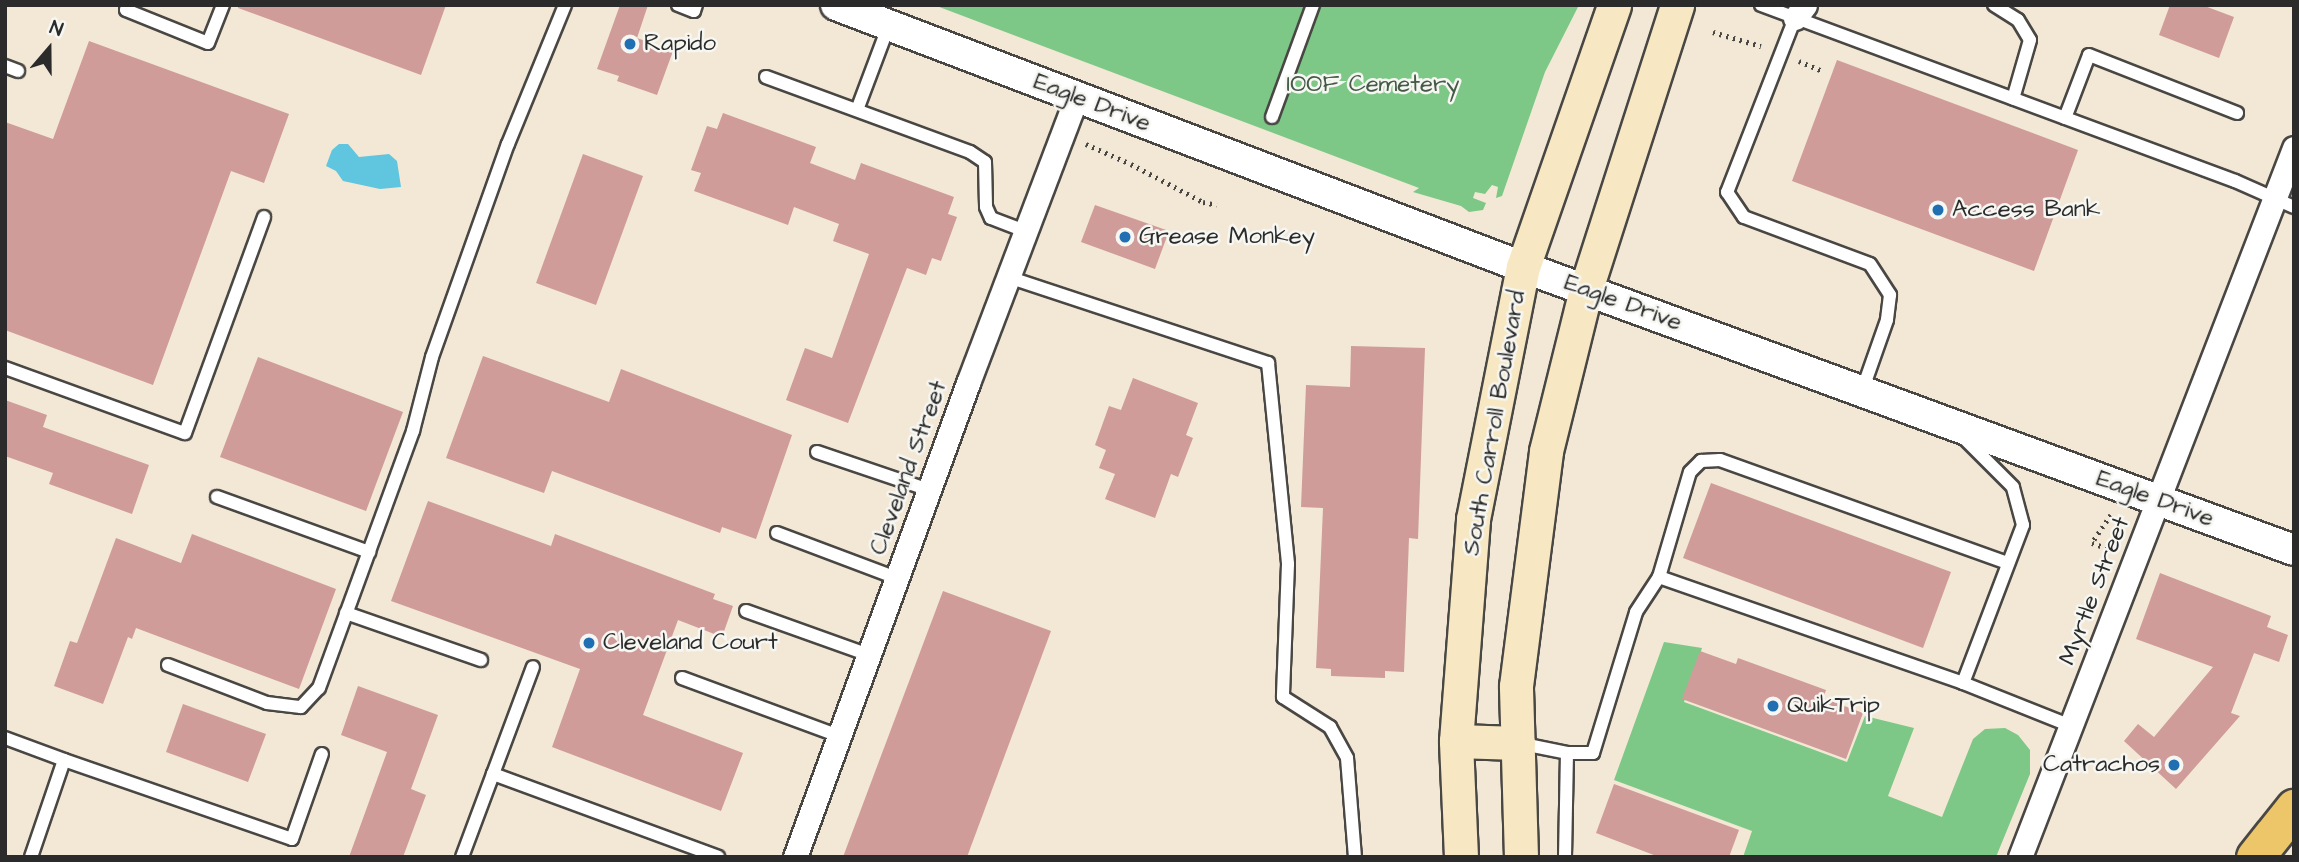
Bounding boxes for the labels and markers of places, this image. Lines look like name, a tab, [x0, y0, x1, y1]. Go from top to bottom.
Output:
place label: Rapido	[644, 30, 716, 58]
marker: Rapido	[622, 36, 638, 52]
place label: Access Bank	[1952, 196, 2100, 224]
marker: Access Bank	[1930, 202, 1946, 218]
place label: Grease Monkey	[1139, 223, 1315, 251]
marker: Grease Monkey	[1117, 229, 1133, 245]
place label: Cleveland Court	[603, 629, 778, 657]
marker: Cleveland Court	[581, 635, 597, 651]
place label: QuikTrip	[1787, 692, 1880, 720]
marker: QuikTrip	[1765, 698, 1781, 714]
place label: Catrachos	[2043, 751, 2160, 779]
marker: Catrachos	[2166, 757, 2182, 773]

